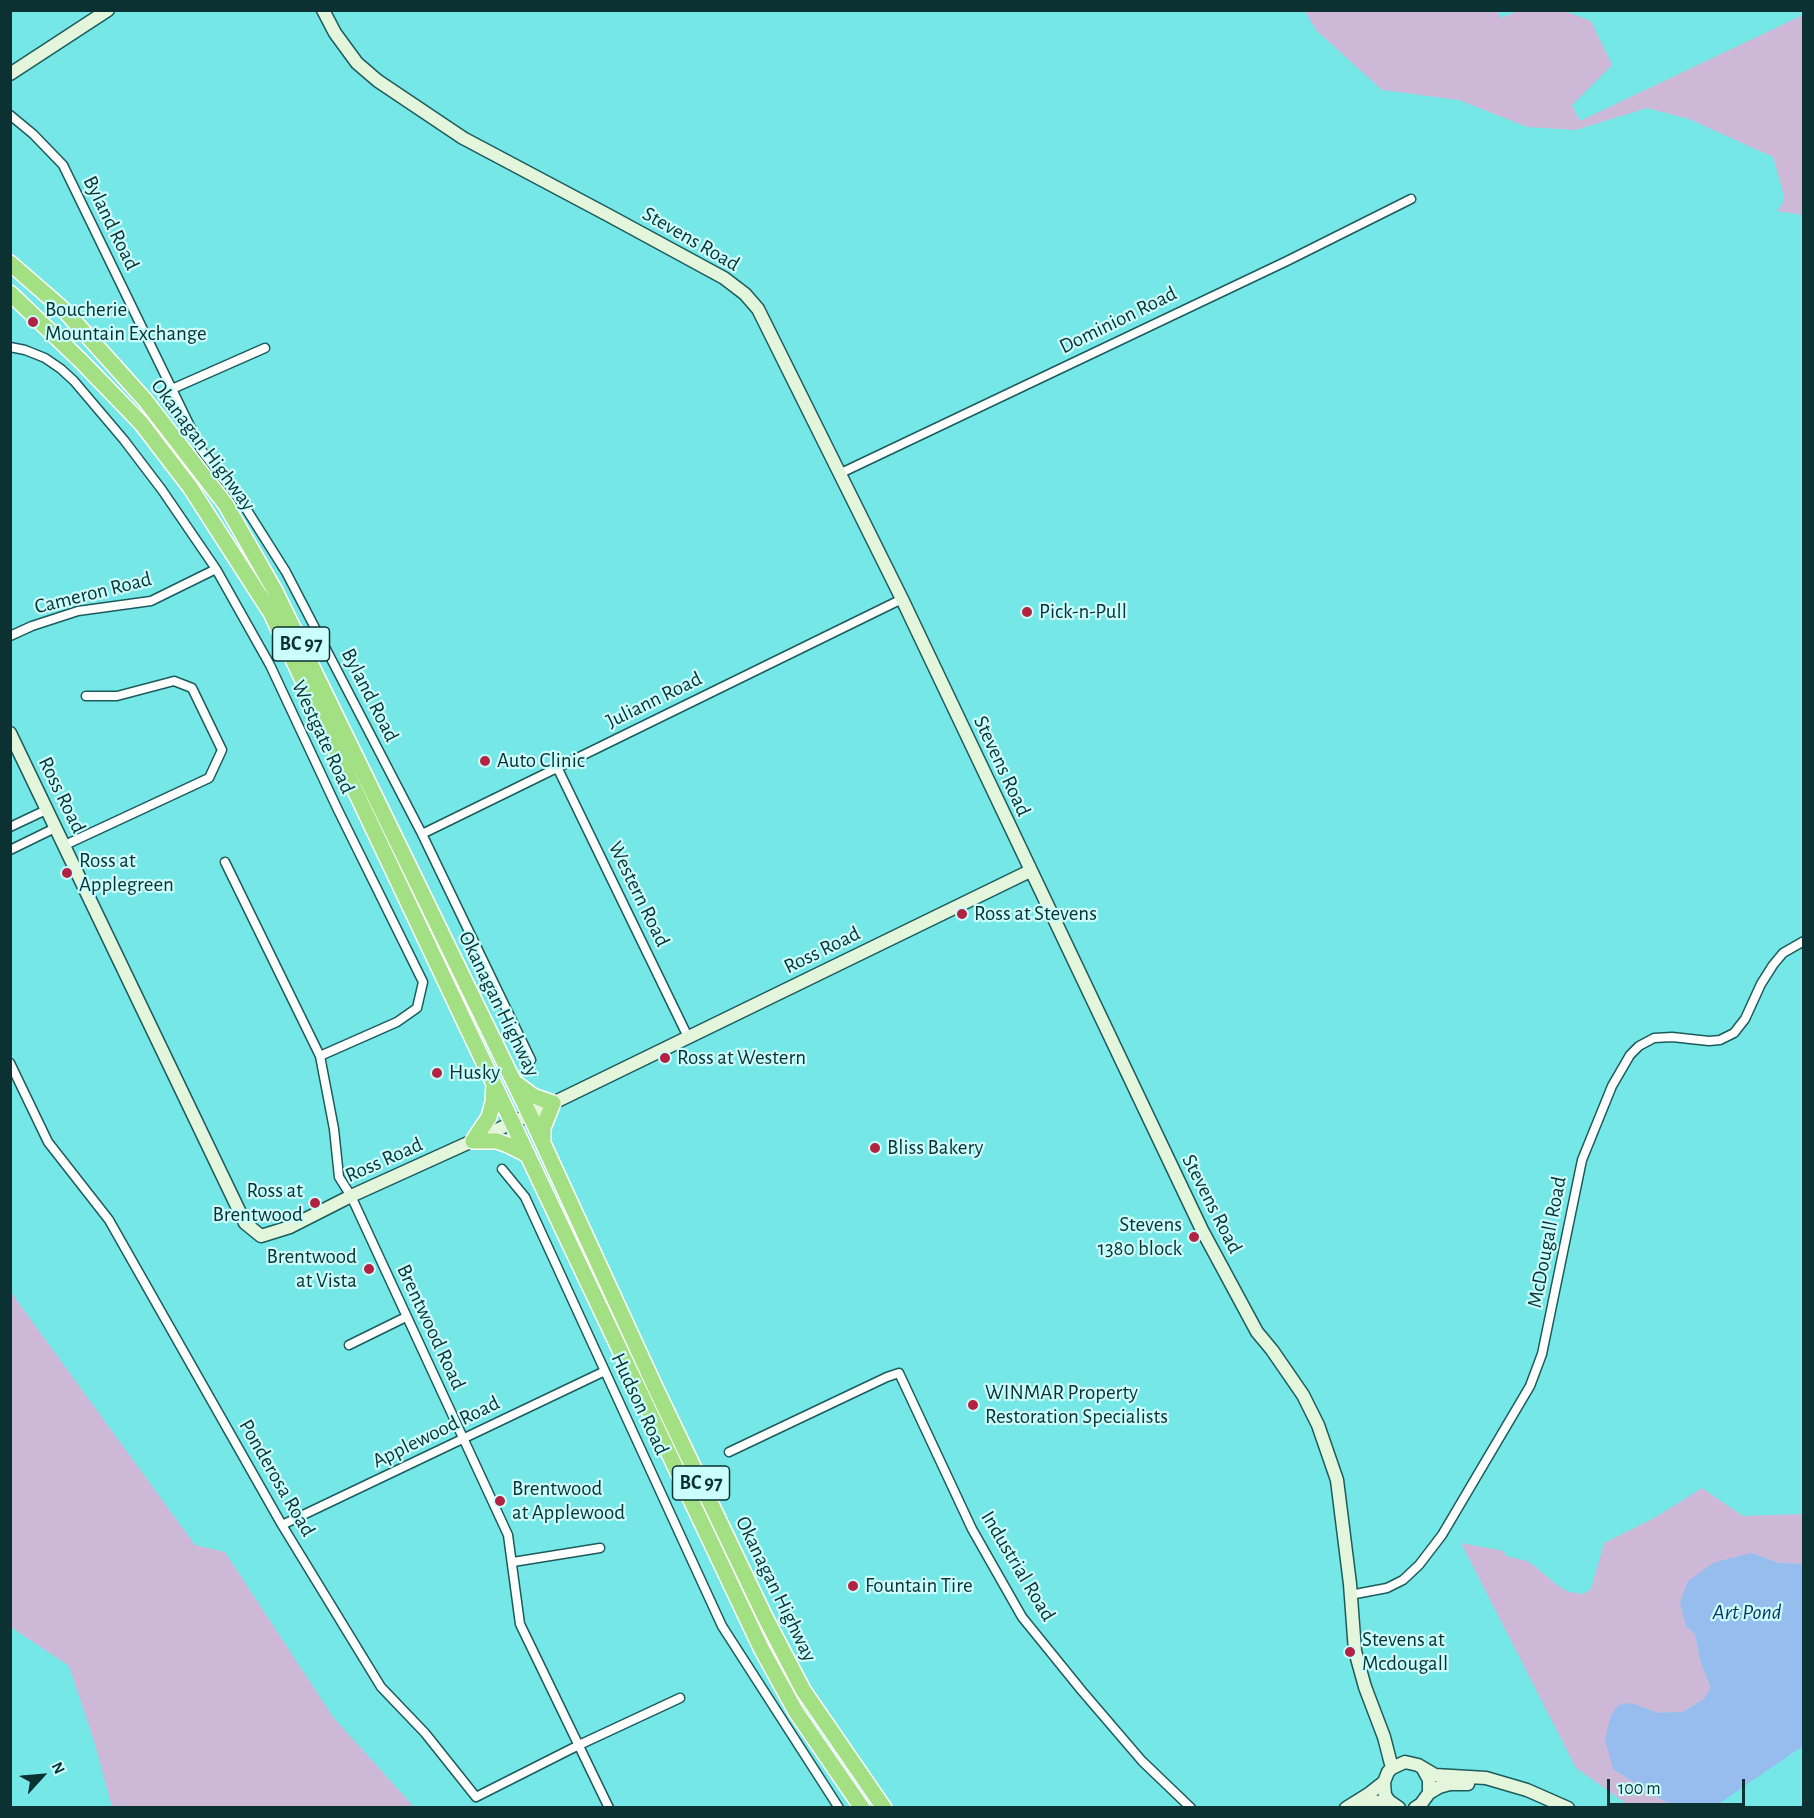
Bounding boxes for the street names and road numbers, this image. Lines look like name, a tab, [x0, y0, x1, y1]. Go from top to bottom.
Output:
street label: Byland Road	[77, 172, 145, 274]
street label: Stevens Road	[638, 201, 744, 277]
street label: Dominion Road	[1055, 281, 1181, 359]
street label: Okanagan Highway	[145, 374, 261, 516]
street label: Cameron Road	[32, 566, 154, 620]
road number: BC 97	[272, 627, 330, 661]
street label: Byland Road	[336, 644, 404, 746]
street label: Juliann Road	[602, 666, 706, 734]
street label: Westgate Road	[286, 676, 360, 798]
street label: Stevens Road	[968, 712, 1036, 820]
street label: Ross Road	[33, 753, 91, 837]
street label: Western Road	[603, 837, 675, 951]
street label: Ross Road	[780, 921, 864, 979]
street label: Okanagan Highway	[453, 927, 545, 1081]
street label: Ross Road	[341, 1132, 427, 1188]
street label: Stevens Road	[1176, 1150, 1248, 1258]
street label: McDougall Road	[1522, 1174, 1572, 1310]
street label: Brentwood Road	[391, 1260, 471, 1394]
street label: Hudson Road	[605, 1349, 675, 1459]
street label: Applewood Road	[368, 1390, 504, 1474]
street label: Ponderosa Road	[233, 1415, 321, 1541]
road number: BC 97	[672, 1466, 730, 1500]
street label: Industrial Road	[975, 1506, 1061, 1626]
street label: Okanagan Highway	[730, 1512, 822, 1666]

